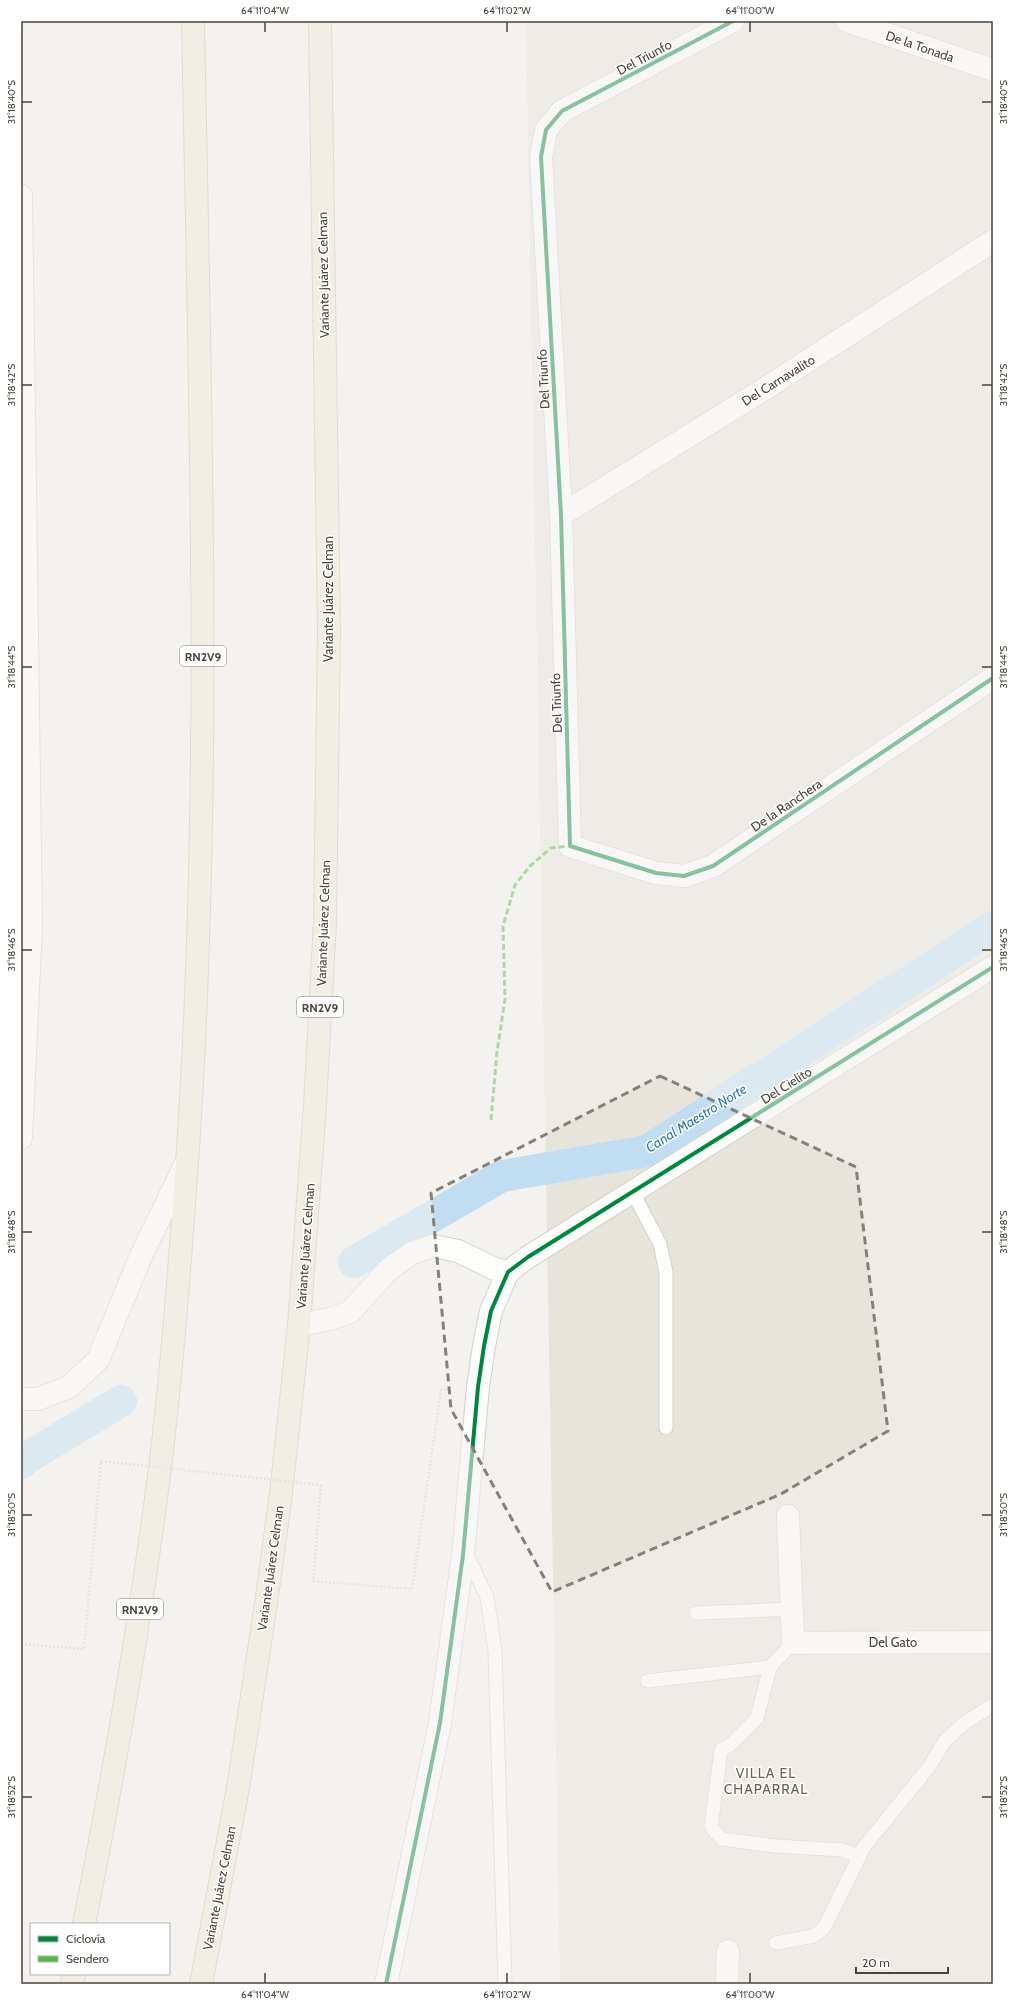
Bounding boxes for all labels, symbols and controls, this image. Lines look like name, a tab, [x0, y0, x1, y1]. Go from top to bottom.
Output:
text: 64°11'04"W	[241, 4, 289, 17]
text: 64°11'02"W	[483, 4, 531, 17]
text: 64°11'00"W	[725, 4, 775, 17]
street label: De la Tonada	[884, 27, 957, 65]
street label: Del Triunfo	[614, 36, 674, 78]
text: 31°18'40"S	[5, 80, 18, 124]
text: 31°18'40"S	[997, 80, 1010, 124]
street label: Variante Juárez Celman	[314, 212, 332, 338]
street label: Del Triunfo	[533, 349, 553, 409]
street label: Del Carnavalito	[738, 351, 818, 409]
text: 31°18'42"S	[5, 364, 18, 406]
text: 31°18'42"S	[997, 364, 1010, 406]
street label: Variante Juárez Celman	[320, 536, 336, 662]
text: 31°18'44"S	[5, 645, 18, 688]
text: 31°18'44"S	[997, 645, 1010, 688]
road number: RN2V9	[180, 646, 226, 666]
street label: Del Triunfo	[547, 673, 565, 733]
street label: De la Ranchera	[747, 775, 825, 835]
street label: Variante Juárez Celman	[313, 860, 333, 986]
text: 31°18'46"S	[5, 928, 18, 971]
text: 31°18'46"S	[997, 928, 1010, 971]
road number: RN2V9	[297, 997, 343, 1017]
street label: Del Cielito	[758, 1063, 814, 1107]
water label: Canal Maestro Norte	[642, 1079, 750, 1156]
street label: Variante Juárez Celman	[293, 1183, 317, 1309]
text: 31°18'48"S	[5, 1210, 18, 1254]
text: 31°18'48"S	[997, 1210, 1010, 1254]
text: 31°18'50"S	[5, 1493, 18, 1537]
text: 31°18'50"S	[997, 1493, 1010, 1537]
street label: Variante Juárez Celman	[253, 1504, 287, 1632]
road number: RN2V9	[117, 1599, 163, 1619]
street label: Del Gato	[869, 1634, 917, 1650]
district label: VILLA EL CHAPARRAL	[724, 1764, 808, 1798]
text: 31°18'52"S	[5, 1776, 18, 1818]
text: 31°18'52"S	[997, 1776, 1010, 1818]
street label: Variante Juárez Celman	[199, 1825, 239, 1951]
legend	[30, 1923, 170, 1975]
text: Ciclovía	[66, 1931, 105, 1946]
scale bar	[856, 1949, 948, 1975]
text: Sendero	[66, 1951, 109, 1966]
text: 20 m	[862, 1955, 890, 1970]
text: 64°11'04"W	[241, 1988, 289, 2001]
text: 64°11'02"W	[483, 1988, 531, 2001]
text: 64°11'00"W	[725, 1988, 775, 2001]

